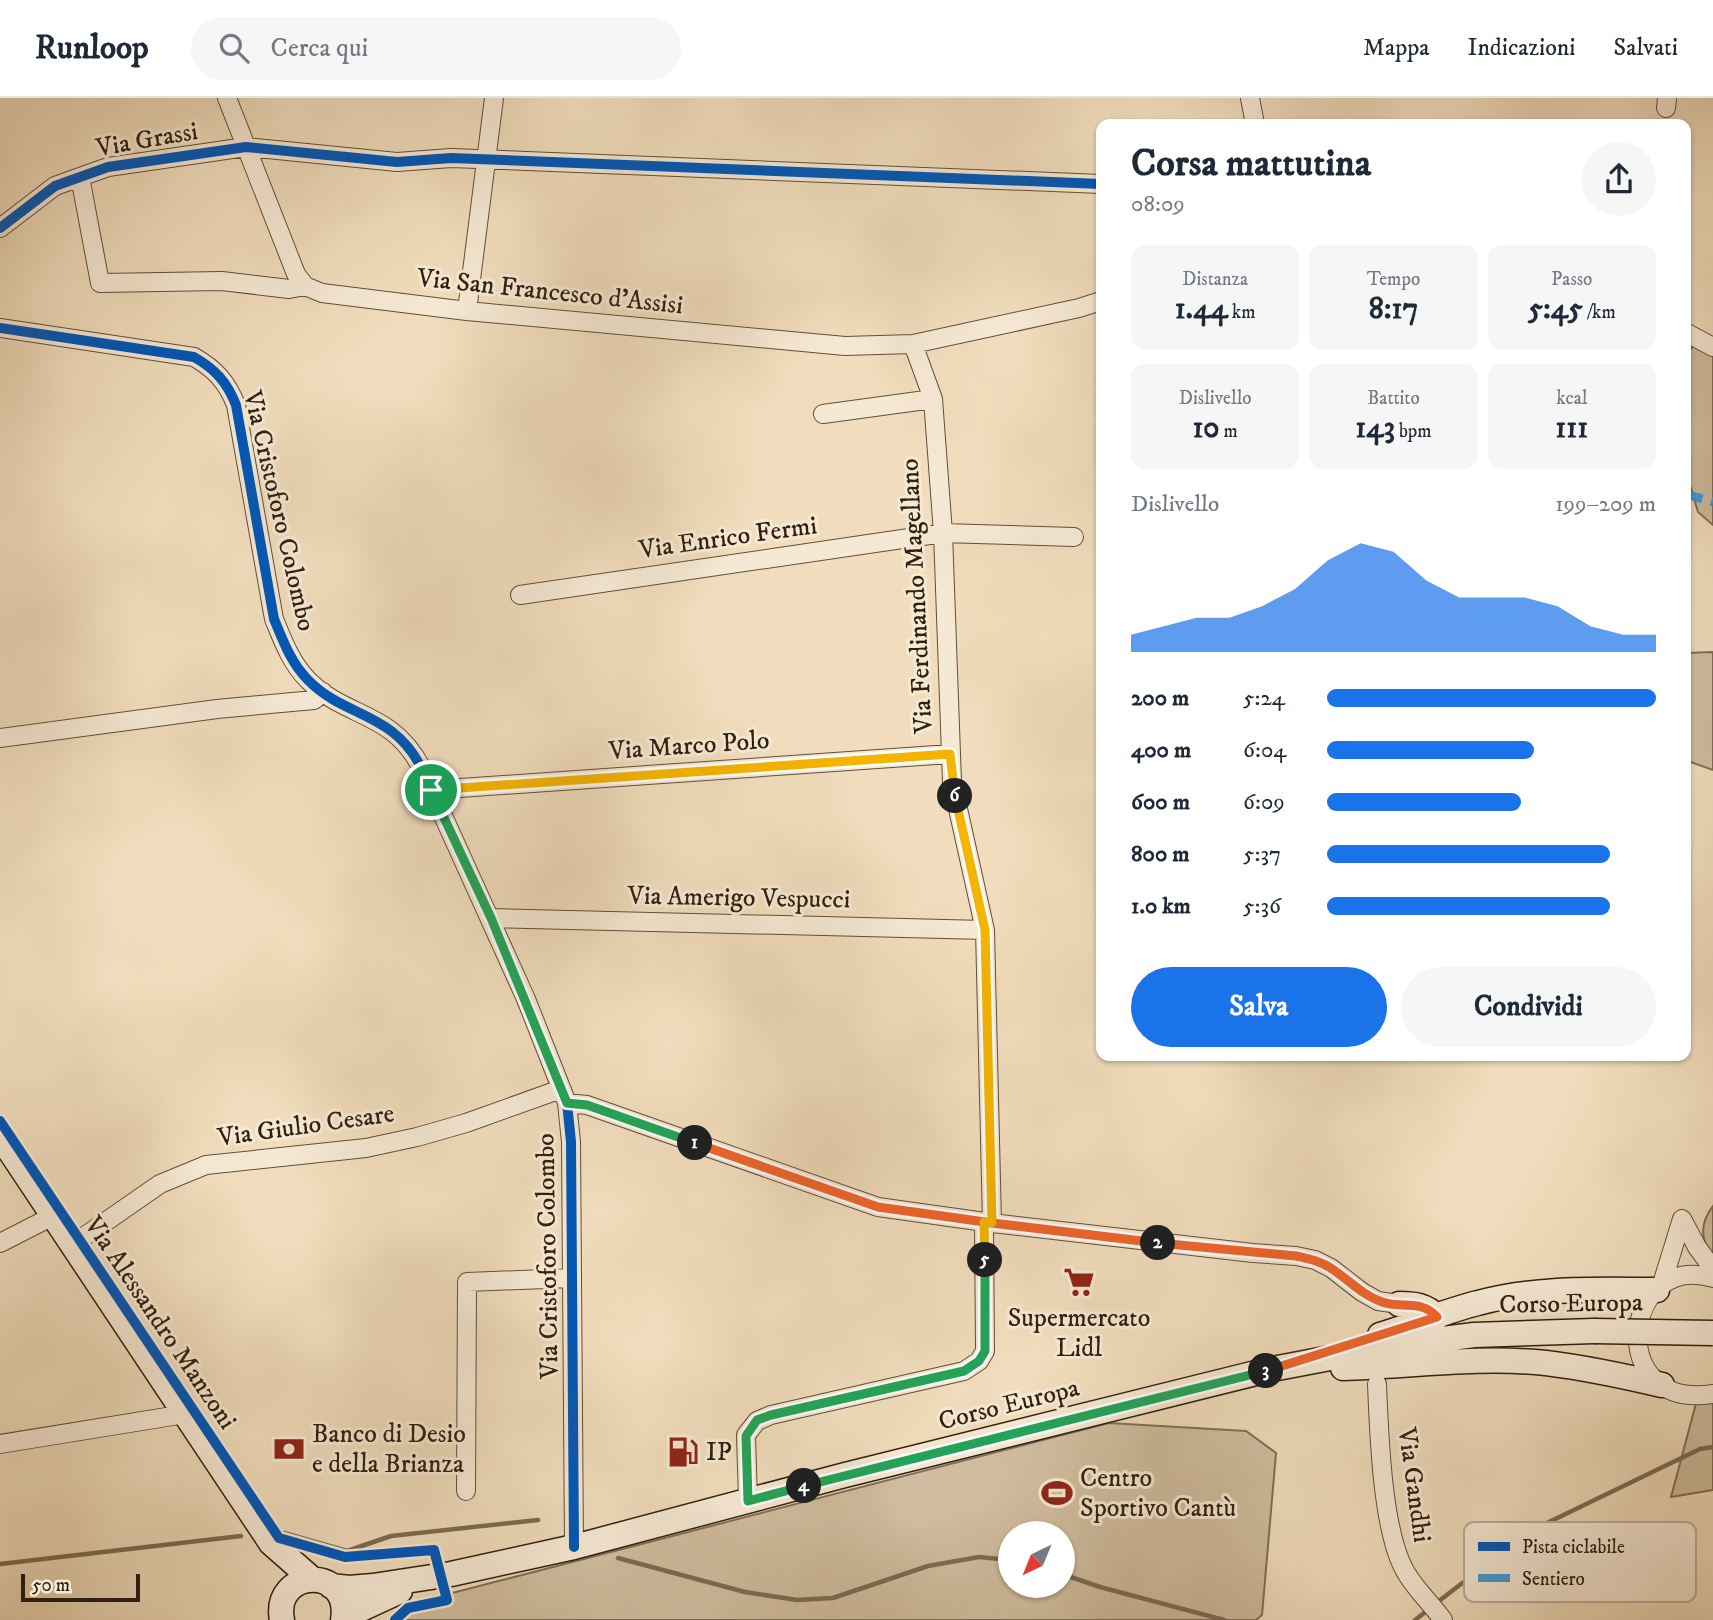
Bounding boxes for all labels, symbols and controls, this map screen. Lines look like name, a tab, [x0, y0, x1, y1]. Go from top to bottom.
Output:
search box	[191, 17, 681, 80]
text: Runloop	[35, 28, 149, 69]
icon: search	[215, 29, 253, 67]
text: Cerca qui	[271, 32, 368, 65]
text: Mappa	[1363, 33, 1430, 63]
text: Indicazioni	[1468, 33, 1576, 63]
text: Salvati	[1614, 33, 1678, 63]
street label: Via Grassi	[93, 115, 200, 165]
text: Corsa mattutina	[1131, 140, 1371, 188]
button: share	[1582, 142, 1656, 216]
text: 08:09	[1131, 190, 1185, 219]
street label: Via San Francesco d'Assisi	[414, 262, 685, 322]
text: Distanza	[1182, 268, 1248, 291]
text: Tempo	[1367, 268, 1420, 291]
text: Passo	[1551, 268, 1592, 291]
text: 1.44	[1175, 291, 1228, 328]
text: 8:17	[1369, 291, 1418, 328]
text: 5:45	[1528, 291, 1583, 328]
text: km	[1228, 301, 1256, 324]
text: /km	[1583, 301, 1616, 324]
street label: Via Cristoforo Colombo	[235, 387, 323, 634]
text: Dislivello	[1179, 387, 1252, 410]
text: Battito	[1367, 387, 1420, 410]
text: kcal	[1556, 387, 1587, 410]
text: 10	[1192, 410, 1220, 447]
text: 143	[1355, 410, 1395, 447]
text: 111	[1555, 410, 1588, 447]
text: m	[1220, 420, 1238, 443]
text: bpm	[1395, 420, 1432, 443]
street label: Via Ferdinando Magellano	[893, 458, 941, 735]
text: Dislivello	[1131, 490, 1219, 519]
text: 199–209 m	[1555, 490, 1656, 519]
street label: Via Enrico Fermi	[636, 509, 819, 567]
text: 200 m	[1131, 684, 1189, 713]
text: 5:24	[1243, 684, 1285, 713]
street label: Via Marco Polo	[607, 724, 770, 768]
text: 400 m	[1131, 736, 1191, 765]
text: 6:04	[1243, 736, 1287, 765]
pin	[401, 760, 461, 820]
icon: arrive	[412, 771, 450, 809]
pin: 6	[937, 778, 972, 814]
text: 6	[950, 784, 959, 807]
text: 600 m	[1131, 788, 1190, 817]
text: 6:09	[1243, 788, 1285, 817]
text: 800 m	[1131, 840, 1189, 869]
text: 5:37	[1243, 840, 1281, 869]
street label: Via Amerigo Vespucci	[626, 880, 851, 916]
text: 1.0 km	[1131, 892, 1191, 921]
text: 5:36	[1243, 892, 1281, 921]
button: Salva	[1131, 967, 1387, 1047]
button: Condividi	[1401, 967, 1656, 1047]
street label: Via Giulio Cesare	[215, 1097, 396, 1155]
pin: 1	[678, 1126, 712, 1160]
text: 1	[691, 1131, 698, 1154]
street label: Via Cristoforo Colombo	[529, 1133, 567, 1380]
street label: Via Alessandro Manzoni	[76, 1209, 244, 1436]
pin: 2	[1140, 1226, 1176, 1260]
text: 2	[1153, 1231, 1162, 1254]
pin: 5	[968, 1242, 1002, 1278]
text: 5	[980, 1248, 989, 1271]
supermarket icon: Supermercato Lidl	[1062, 1265, 1096, 1299]
street label: Corso Europa	[1499, 1286, 1643, 1322]
place label: Supermercato Lidl	[1008, 1302, 1150, 1365]
pin: 3	[1248, 1354, 1284, 1388]
text: 3	[1262, 1359, 1269, 1382]
street label: Corso Europa	[935, 1372, 1083, 1438]
place label: Banco di Desio e della Brianza	[312, 1418, 466, 1481]
street label: Via Gandhi	[1389, 1424, 1438, 1545]
bank icon: Banco di Desio e della Brianza	[272, 1432, 306, 1466]
fuel station icon: IP	[666, 1435, 700, 1469]
place label: IP	[706, 1436, 732, 1469]
place label: Centro Sportivo Cantù	[1080, 1462, 1236, 1525]
pin: 4	[786, 1468, 822, 1504]
text: 4	[798, 1474, 809, 1497]
sports icon: Centro Sportivo Cantù	[1040, 1476, 1074, 1510]
north arrow	[998, 1521, 1074, 1598]
map controls	[998, 1521, 1075, 1598]
legend	[1464, 1522, 1696, 1602]
text: Pista ciclabile	[1522, 1536, 1625, 1559]
text: Sentiero	[1522, 1568, 1585, 1591]
scale bar	[21, 1571, 140, 1603]
text: 50 m	[32, 1574, 70, 1597]

